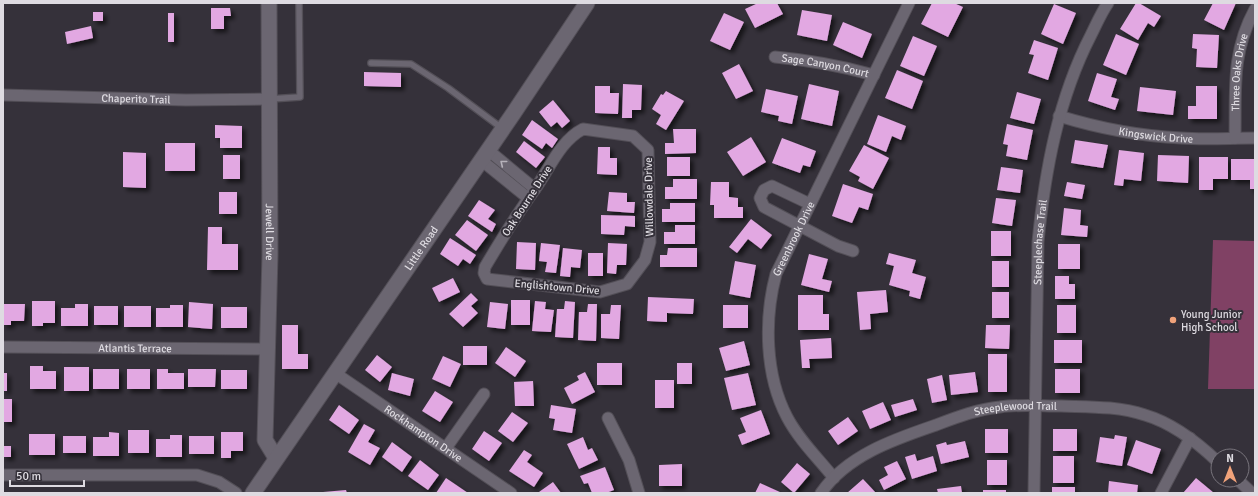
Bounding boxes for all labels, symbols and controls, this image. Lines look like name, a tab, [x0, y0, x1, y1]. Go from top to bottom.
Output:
street label: Three Oaks Drive	[1229, 32, 1250, 111]
street label: Sage Canyon Court	[781, 51, 871, 80]
street label: Chaperito Trail	[101, 91, 171, 106]
street label: Kingswick Drive	[1118, 124, 1194, 145]
street label: Willowdale Drive	[642, 157, 656, 237]
one-way arrow	[501, 161, 508, 168]
street label: Oak Bourne Drive	[499, 163, 555, 239]
street label: Greenbrook Drive	[770, 199, 817, 278]
street label: Steeplechase Trail	[1031, 199, 1049, 285]
street label: Jewell Drive	[263, 203, 277, 261]
street label: Little Road	[401, 223, 441, 273]
street label: Englishtown Drive	[514, 277, 600, 297]
place label: Young Junior High School	[1181, 308, 1242, 334]
marker: Young Junior High School	[1168, 315, 1178, 325]
street label: Atlantis Terrace	[98, 341, 172, 355]
street label: Steeplewood Trail	[972, 399, 1057, 418]
street label: Rockhampton Drive	[382, 402, 465, 464]
north arrow	[1210, 448, 1250, 488]
text: N	[1226, 452, 1234, 465]
scale bar	[10, 462, 84, 488]
text: 50 m	[16, 469, 41, 484]

